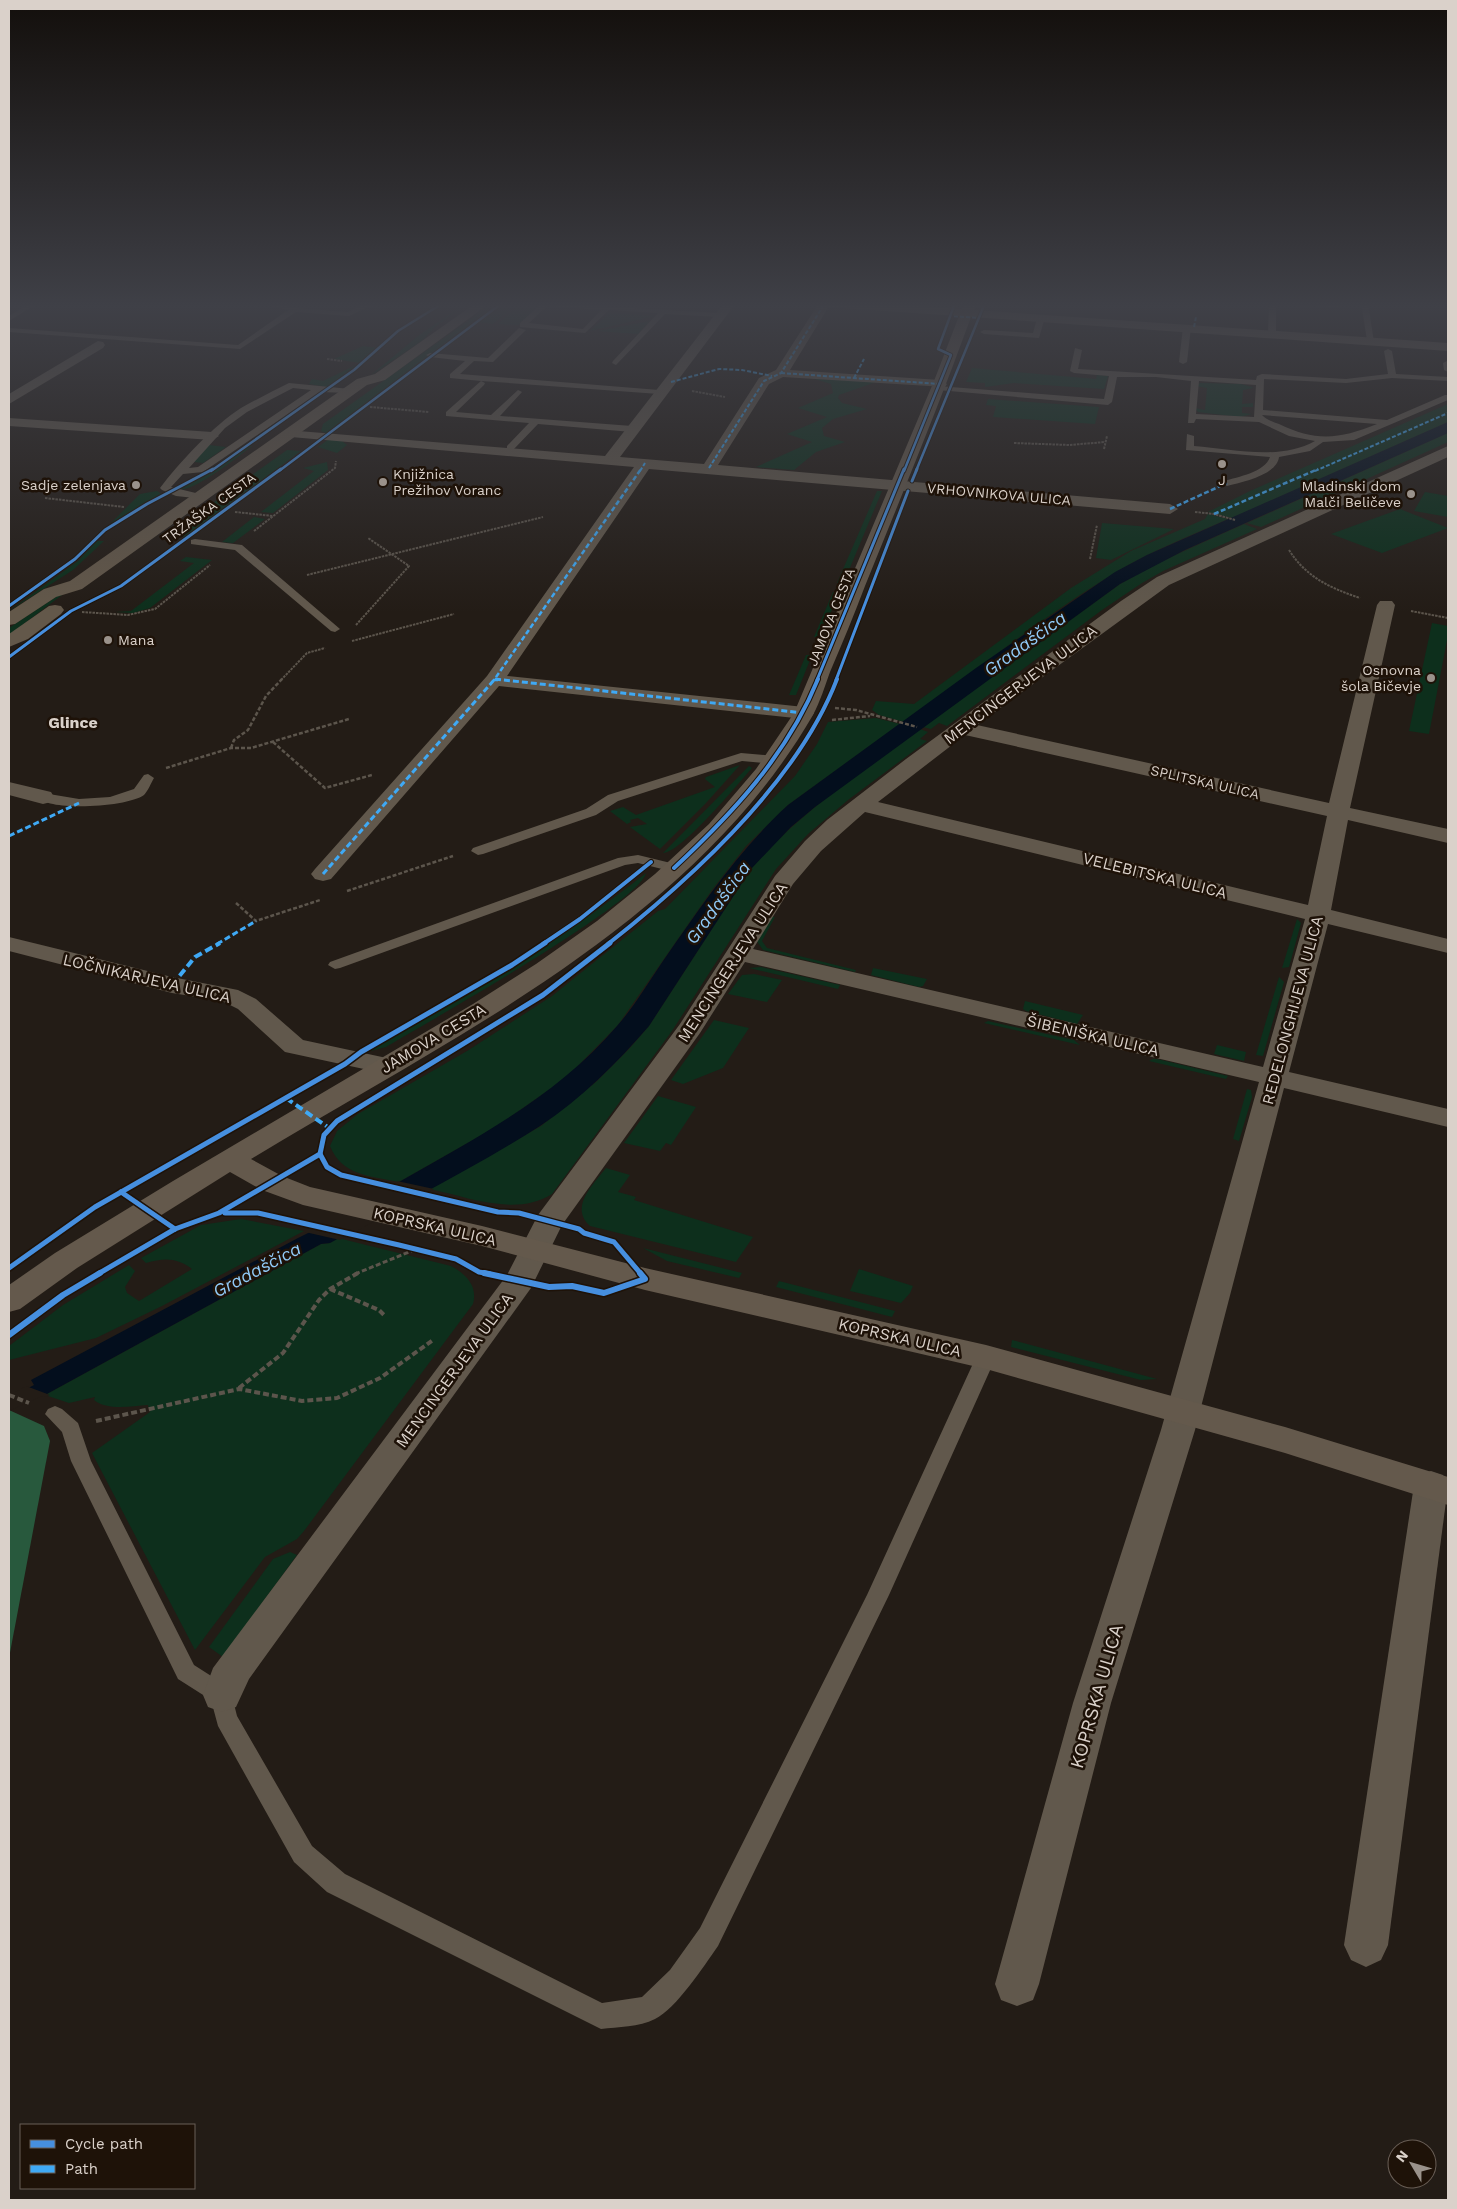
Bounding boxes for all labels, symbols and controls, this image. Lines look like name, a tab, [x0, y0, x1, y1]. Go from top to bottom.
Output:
marker: J	[1216, 458, 1228, 470]
place label: Knjižnica Prežihov Voranc	[393, 466, 502, 498]
street label: TRŽAŠKA CESTA	[159, 469, 259, 547]
place label: J	[1218, 472, 1226, 488]
marker: Knjižnica Prežihov Voranc	[377, 476, 389, 488]
place label: Sadje zelenjava	[21, 477, 126, 493]
place label: Mladinski dom Malči Beličeve	[1301, 478, 1401, 510]
marker: Sadje zelenjava	[130, 479, 142, 491]
street label: VRHOVNIKOVA ULICA	[926, 480, 1072, 508]
marker: Mladinski dom Malči Beličeve	[1405, 488, 1417, 500]
street label: JAMOVA CESTA	[804, 566, 858, 668]
water label: Gradaščica	[979, 607, 1070, 681]
street label: MENCINGERJEVA ULICA	[940, 620, 1101, 748]
place label: Mana	[118, 632, 154, 648]
marker: Mana	[102, 634, 114, 646]
place label: Osnovna šola Bičevje	[1341, 662, 1421, 694]
marker: Osnovna šola Bičevje	[1425, 672, 1437, 684]
district label: Glince	[48, 713, 98, 732]
street label: SPLITSKA ULICA	[1149, 762, 1261, 802]
street label: VELEBITSKA ULICA	[1081, 848, 1229, 903]
water label: Gradaščica	[681, 857, 755, 948]
street label: MENCINGERJEVA ULICA	[674, 878, 791, 1046]
street label: REDELONGHIJEVA ULICA	[1258, 913, 1327, 1107]
street label: LOČNIKARJEVA ULICA	[61, 950, 233, 1007]
street label: JAMOVA CESTA	[377, 999, 490, 1077]
street label: ŠIBENIŠKA ULICA	[1025, 1011, 1161, 1060]
street label: KOPRSKA ULICA	[372, 1203, 499, 1250]
water label: Gradaščica	[209, 1238, 304, 1302]
street label: MENCINGERJEVA ULICA	[392, 1289, 517, 1451]
street label: KOPRSKA ULICA	[837, 1314, 964, 1361]
street label: KOPRSKA ULICA	[1065, 1621, 1128, 1771]
legend	[20, 2124, 195, 2189]
text: Cycle path	[65, 2135, 143, 2153]
north arrow	[1387, 2139, 1437, 2189]
text: N	[1392, 2147, 1411, 2165]
text: Path	[65, 2160, 98, 2178]

